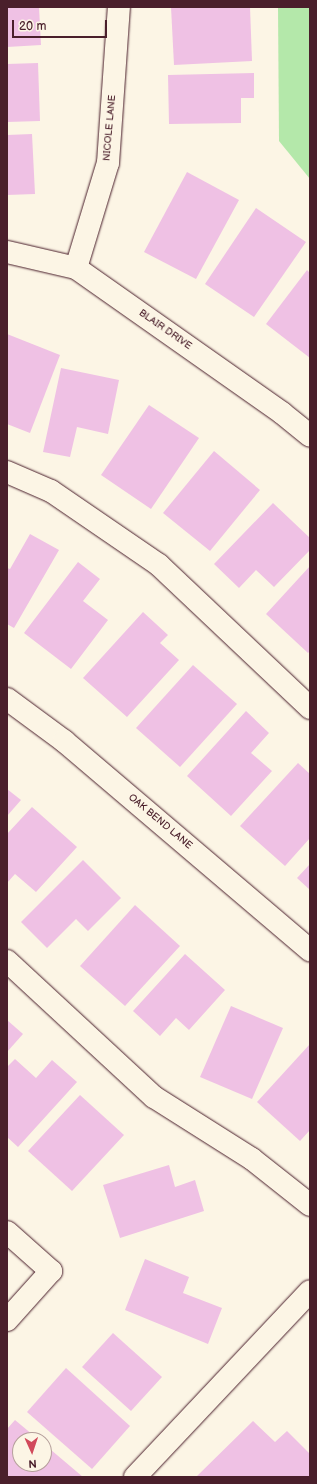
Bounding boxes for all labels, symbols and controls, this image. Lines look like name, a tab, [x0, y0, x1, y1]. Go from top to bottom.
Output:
scale bar	[14, 12, 109, 38]
text: 20 m	[19, 19, 46, 34]
street label: NICOLE LANE	[101, 94, 119, 162]
street label: BLAIR DRIVE	[136, 307, 194, 353]
street label: OAK BEND LANE	[126, 792, 194, 852]
north arrow	[12, 1432, 52, 1472]
text: N	[28, 1457, 37, 1470]

